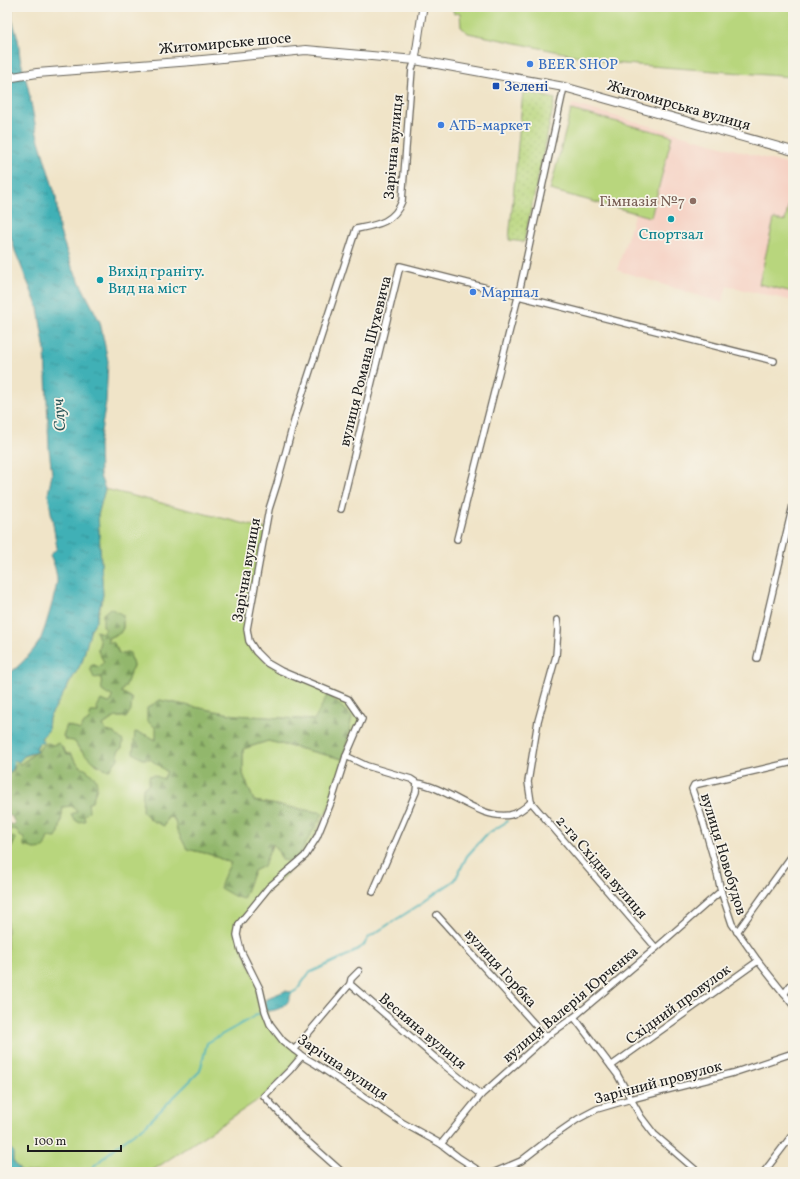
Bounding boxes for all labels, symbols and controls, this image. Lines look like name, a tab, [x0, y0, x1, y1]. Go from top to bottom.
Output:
street label: Житомирське шосе	[158, 28, 292, 61]
place label: BEER SHOP	[538, 55, 618, 76]
marker: BEER SHOP	[525, 59, 535, 69]
street label: Житомирська вулиця	[604, 76, 753, 137]
place label: Зелені	[504, 77, 549, 98]
marker: Зелені	[491, 81, 501, 91]
street label: Зарічна вулиця	[379, 93, 410, 201]
place label: АТБ-маркет	[449, 116, 531, 137]
marker: АТБ-маркет	[436, 120, 446, 130]
place label: Гімназія №7	[599, 192, 685, 213]
marker: Гімназія №7	[688, 196, 698, 206]
marker: Спортзал	[666, 214, 676, 224]
place label: Спортзал	[639, 225, 703, 246]
place label: Вихід граніту. Вид на міст	[108, 262, 204, 300]
street label: вулиця Романа Шухевича	[335, 274, 398, 449]
marker: Вихід граніту. Вид на міст	[95, 275, 105, 285]
place label: Маршал	[481, 283, 539, 304]
marker: Маршал	[468, 287, 478, 297]
water label: Случ	[48, 398, 72, 432]
street label: Зарічна вулиця	[228, 516, 267, 624]
street label: вулиця Новобудов	[694, 791, 751, 918]
street label: 2-га Східна вулиця	[550, 812, 652, 924]
street label: вулиця Горбка	[459, 925, 541, 1013]
street label: вулиця Валерія Юрченка	[498, 942, 643, 1068]
street label: Східний провулок	[622, 960, 736, 1050]
street label: Весняна вулиця	[374, 989, 471, 1075]
street label: Зарічна вулиця	[293, 1030, 392, 1107]
street label: Зарічний провулок	[592, 1056, 725, 1111]
scale bar	[28, 1127, 121, 1153]
text: 100 m	[34, 1134, 67, 1150]

